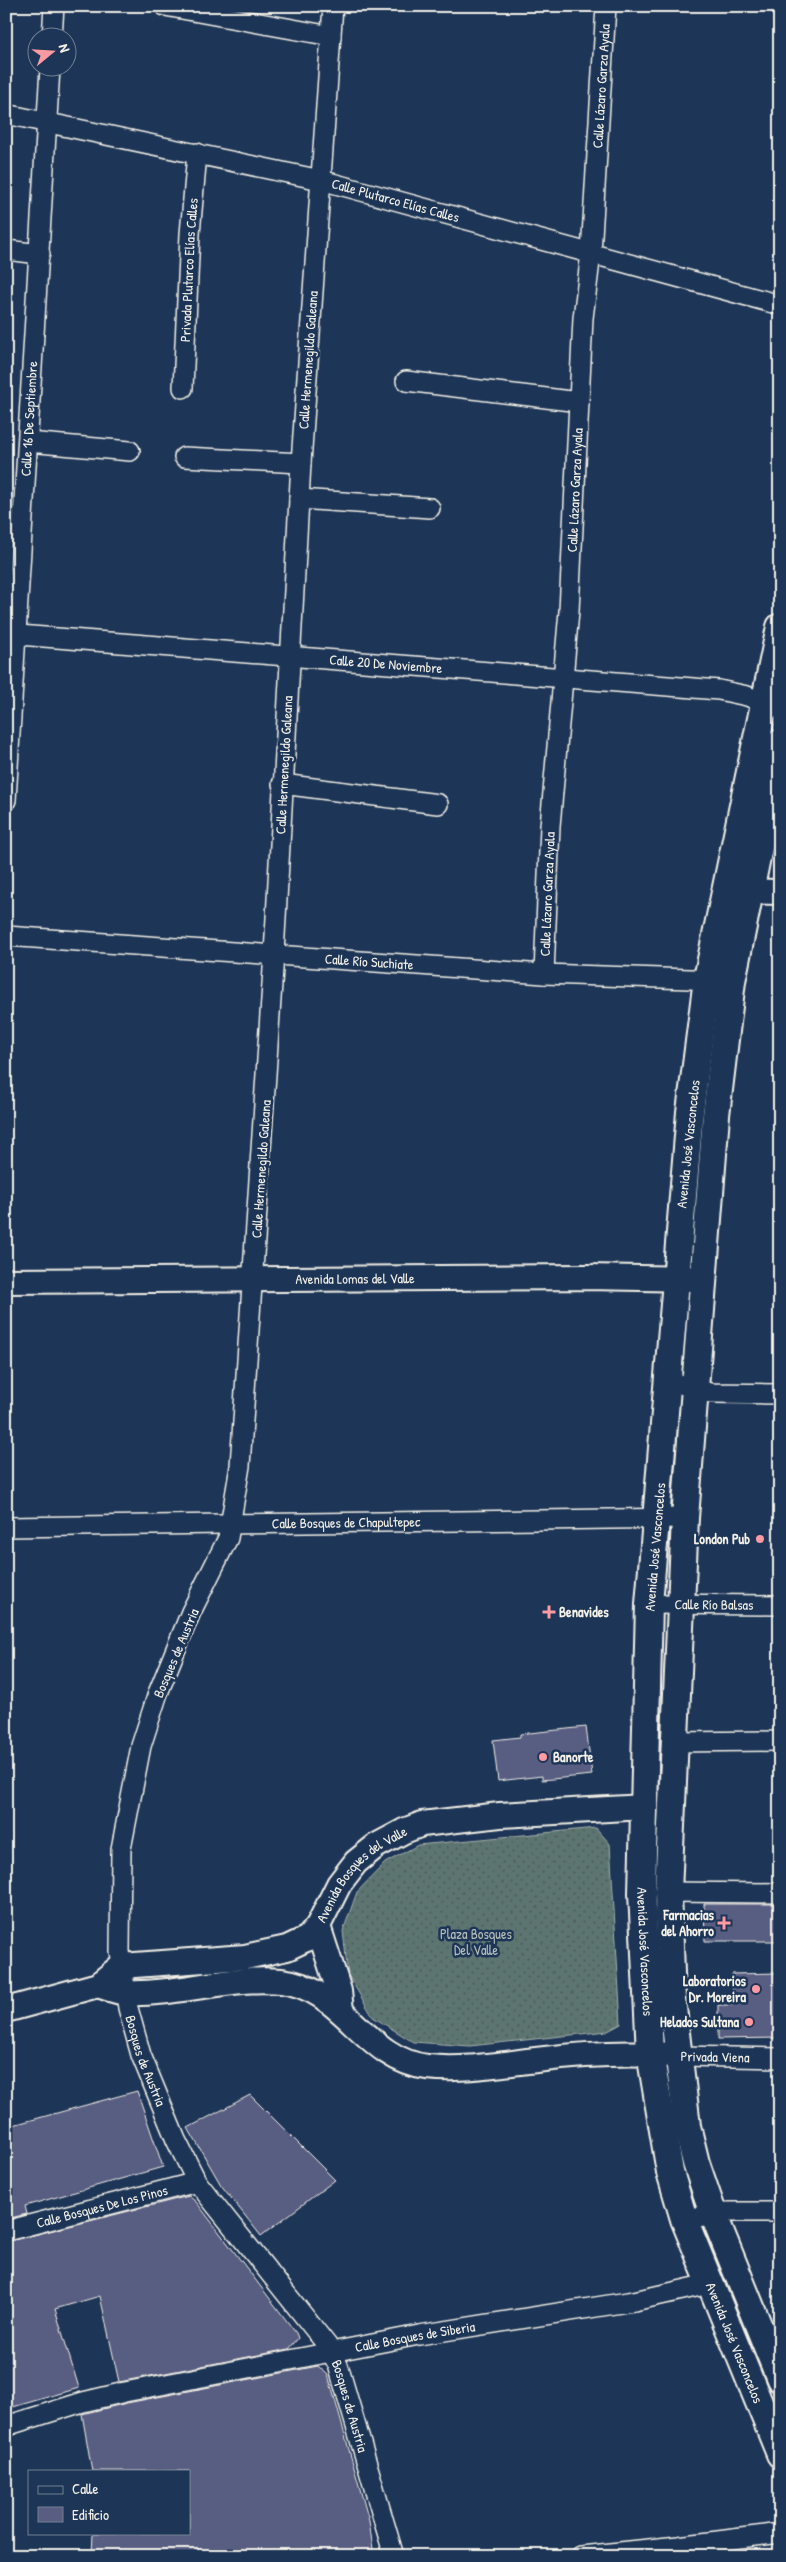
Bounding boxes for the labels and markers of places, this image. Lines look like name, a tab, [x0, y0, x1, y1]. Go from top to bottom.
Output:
place label: London Pub	[694, 1529, 750, 1548]
marker: London Pub	[754, 1533, 766, 1545]
place label: Benavides	[559, 1602, 609, 1621]
marker: Benavides	[543, 1606, 555, 1618]
place label: Banorte	[553, 1747, 594, 1766]
marker: Banorte	[537, 1751, 549, 1763]
place label: Farmacias del Ahorro	[661, 1905, 715, 1940]
marker: Farmacias del Ahorro	[718, 1917, 730, 1929]
place label: Laboratorios Dr. Moreira	[683, 1971, 747, 2006]
marker: Laboratorios Dr. Moreira	[750, 1983, 762, 1995]
place label: Helados Sultana	[660, 2012, 740, 2031]
marker: Helados Sultana	[743, 2016, 755, 2028]

